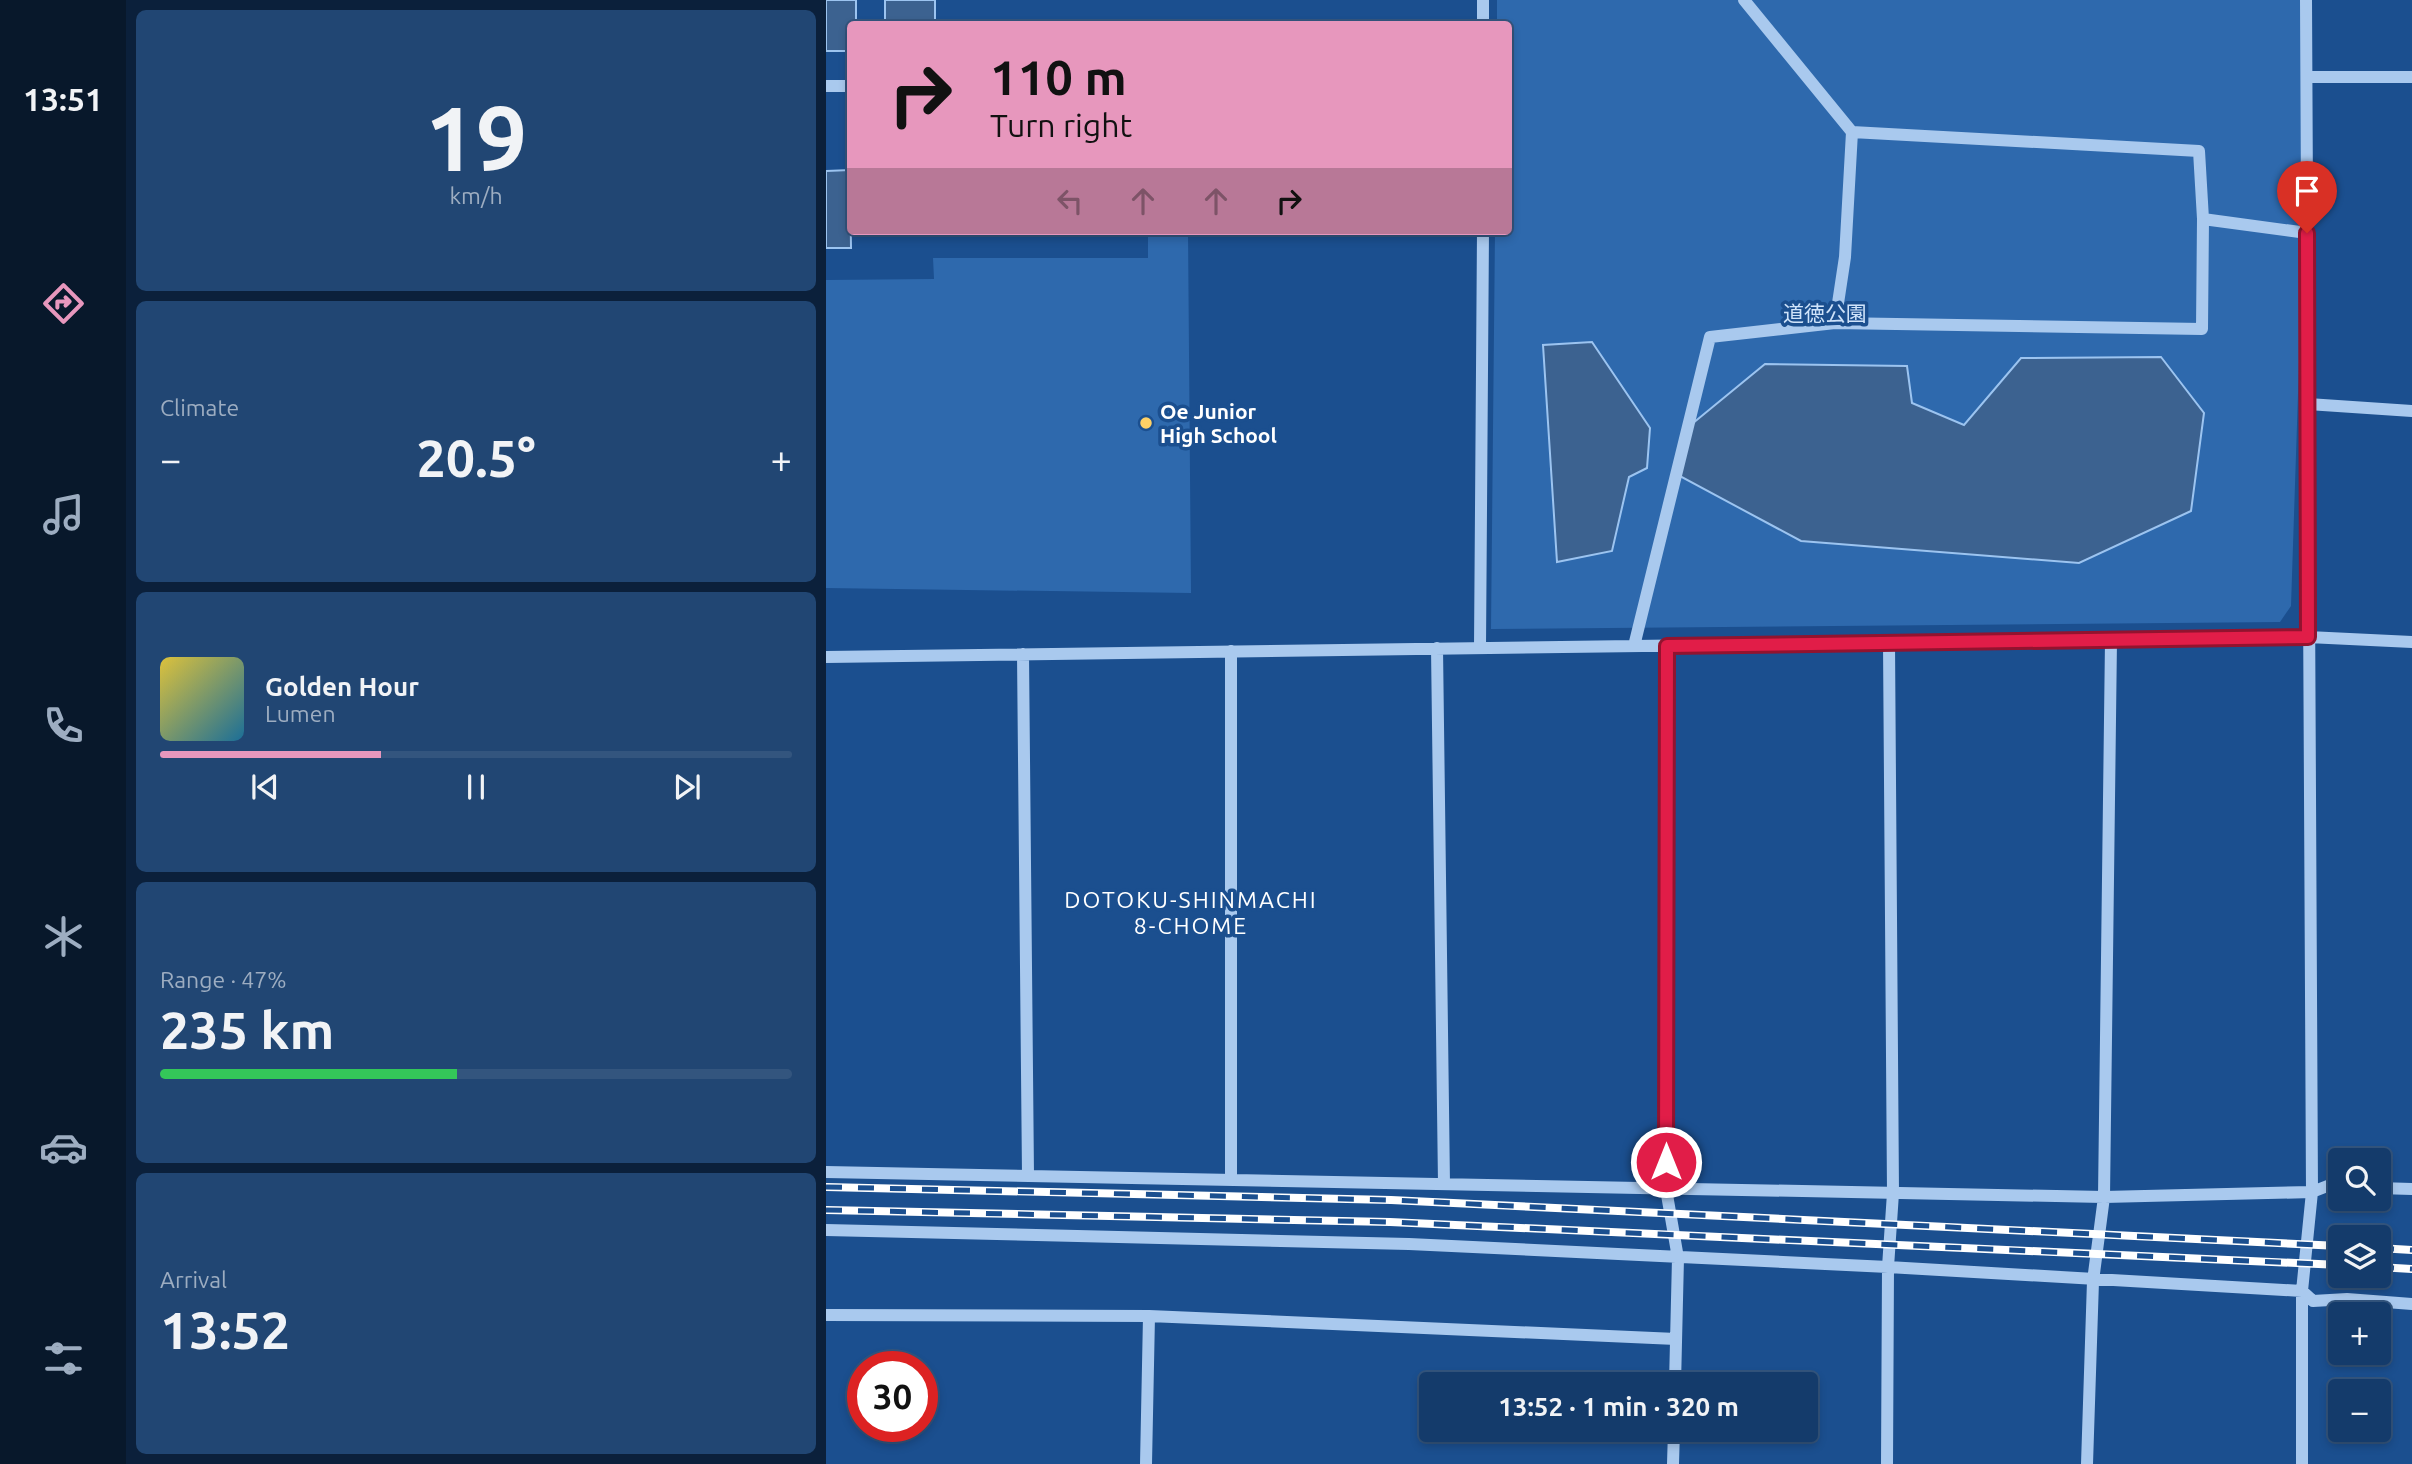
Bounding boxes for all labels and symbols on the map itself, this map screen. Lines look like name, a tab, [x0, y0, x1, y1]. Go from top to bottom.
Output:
pin	[2277, 161, 2337, 233]
park label: 道徳公園	[1783, 301, 1867, 325]
place label: Oe Junior High School	[1160, 399, 1277, 447]
marker: Oe Junior High School	[1138, 415, 1154, 431]
district label: DOTOKU-SHINMACHI 8-CHOME	[1064, 887, 1318, 938]
position arrow	[1629, 1125, 1703, 1199]
speed limit sign: 30	[847, 1351, 938, 1442]

